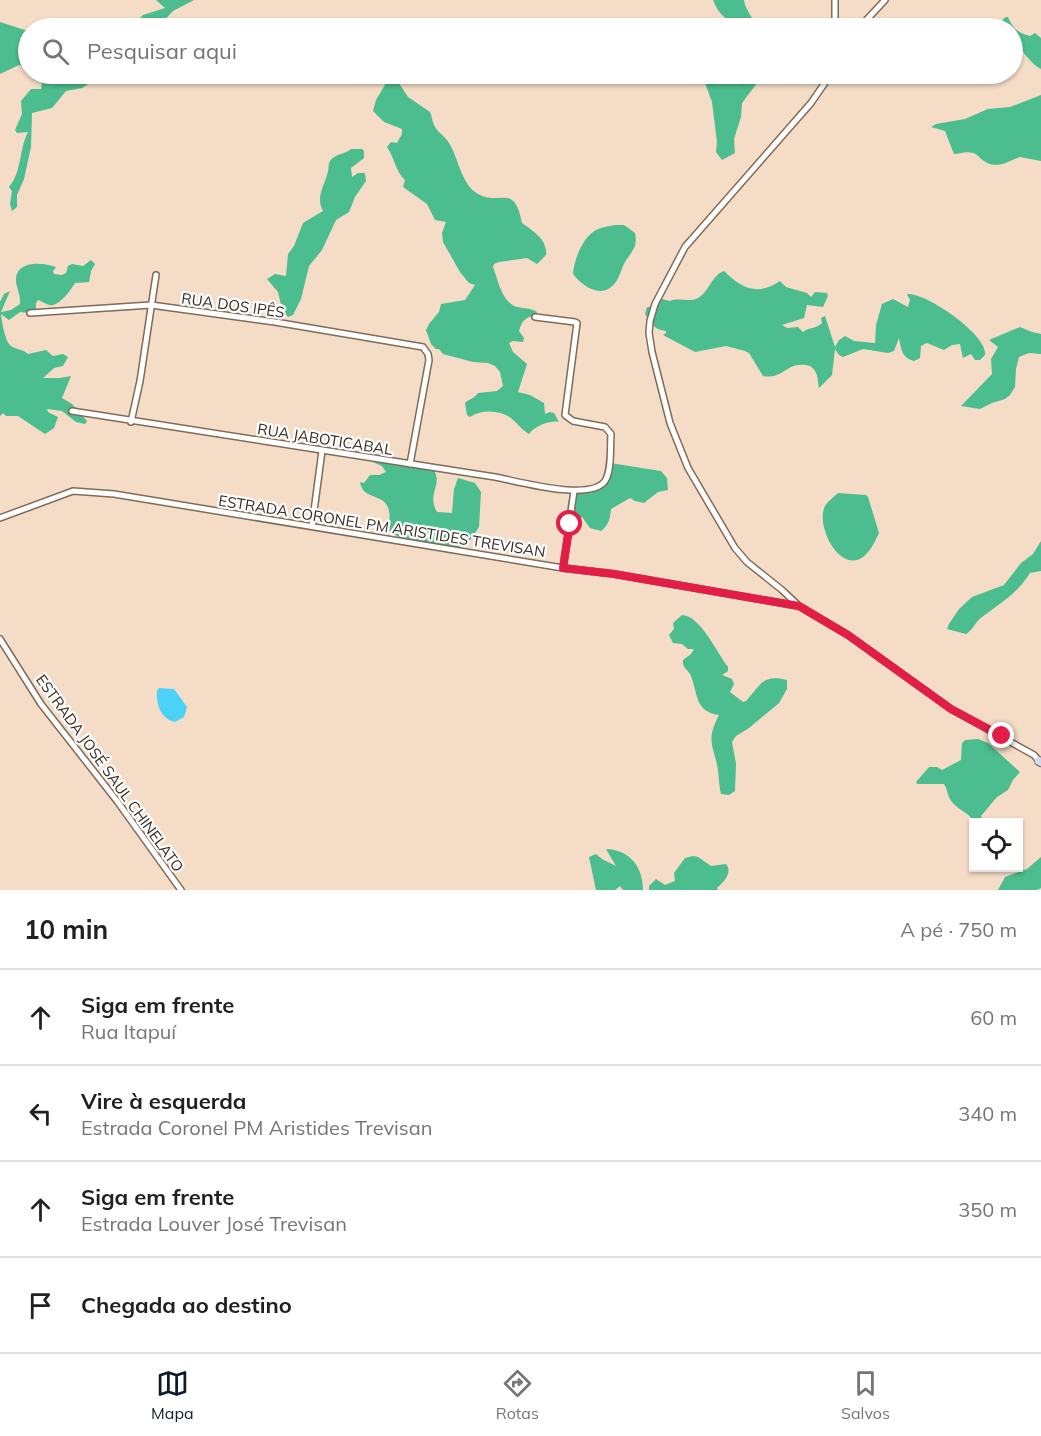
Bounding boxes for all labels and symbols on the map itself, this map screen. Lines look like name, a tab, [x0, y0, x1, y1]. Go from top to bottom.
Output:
street label: RUA DOS IPÊS	[180, 288, 286, 322]
street label: RUA JABOTICABAL	[256, 419, 394, 459]
street label: ESTRADA CORONEL PM ARISTIDES TREVISAN	[217, 491, 547, 561]
route start	[556, 510, 582, 536]
street label: ESTRADA JOSÉ SAUL CHINELATO	[32, 671, 188, 875]
route end	[988, 722, 1014, 748]

